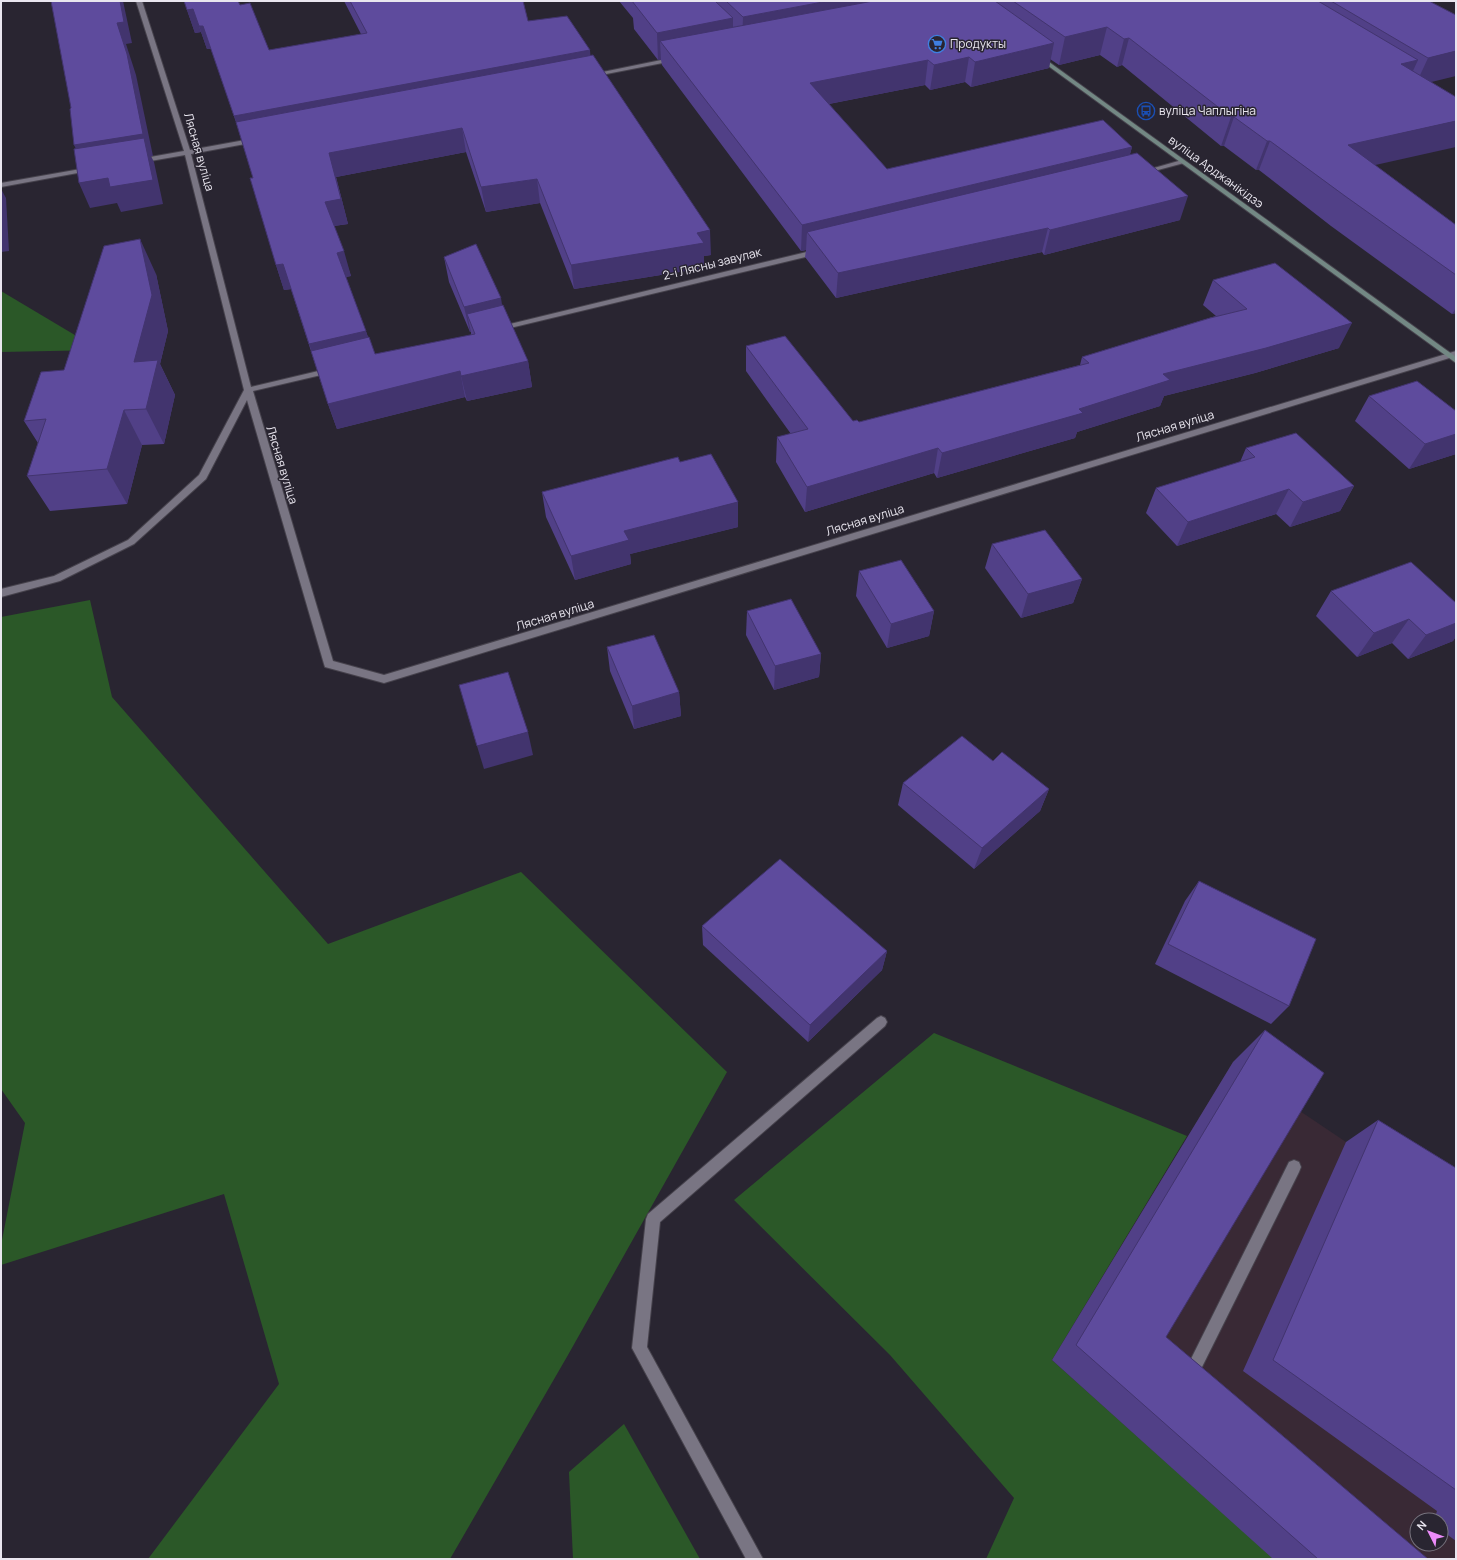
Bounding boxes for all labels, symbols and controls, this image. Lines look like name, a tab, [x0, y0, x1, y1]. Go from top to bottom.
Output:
supermarket icon: Продукты	[927, 34, 947, 54]
place label: Продукты	[950, 35, 1006, 52]
bus stop icon: вуліца Чаплыгіна	[1136, 101, 1156, 121]
place label: вуліца Чаплыгіна	[1159, 102, 1256, 119]
street label: Лясная вуліца	[180, 111, 219, 193]
street label: вуліца Арджанікідзэ	[1165, 131, 1268, 212]
street label: 2-і Лясны завулак	[661, 243, 764, 284]
street label: Лясная вуліца	[1134, 406, 1216, 445]
street label: Лясная вуліца	[263, 424, 302, 506]
street label: Лясная вуліца	[824, 500, 906, 539]
street label: Лясная вуліца	[514, 595, 596, 634]
north arrow	[1409, 1512, 1449, 1552]
text: N	[1413, 1517, 1429, 1533]

